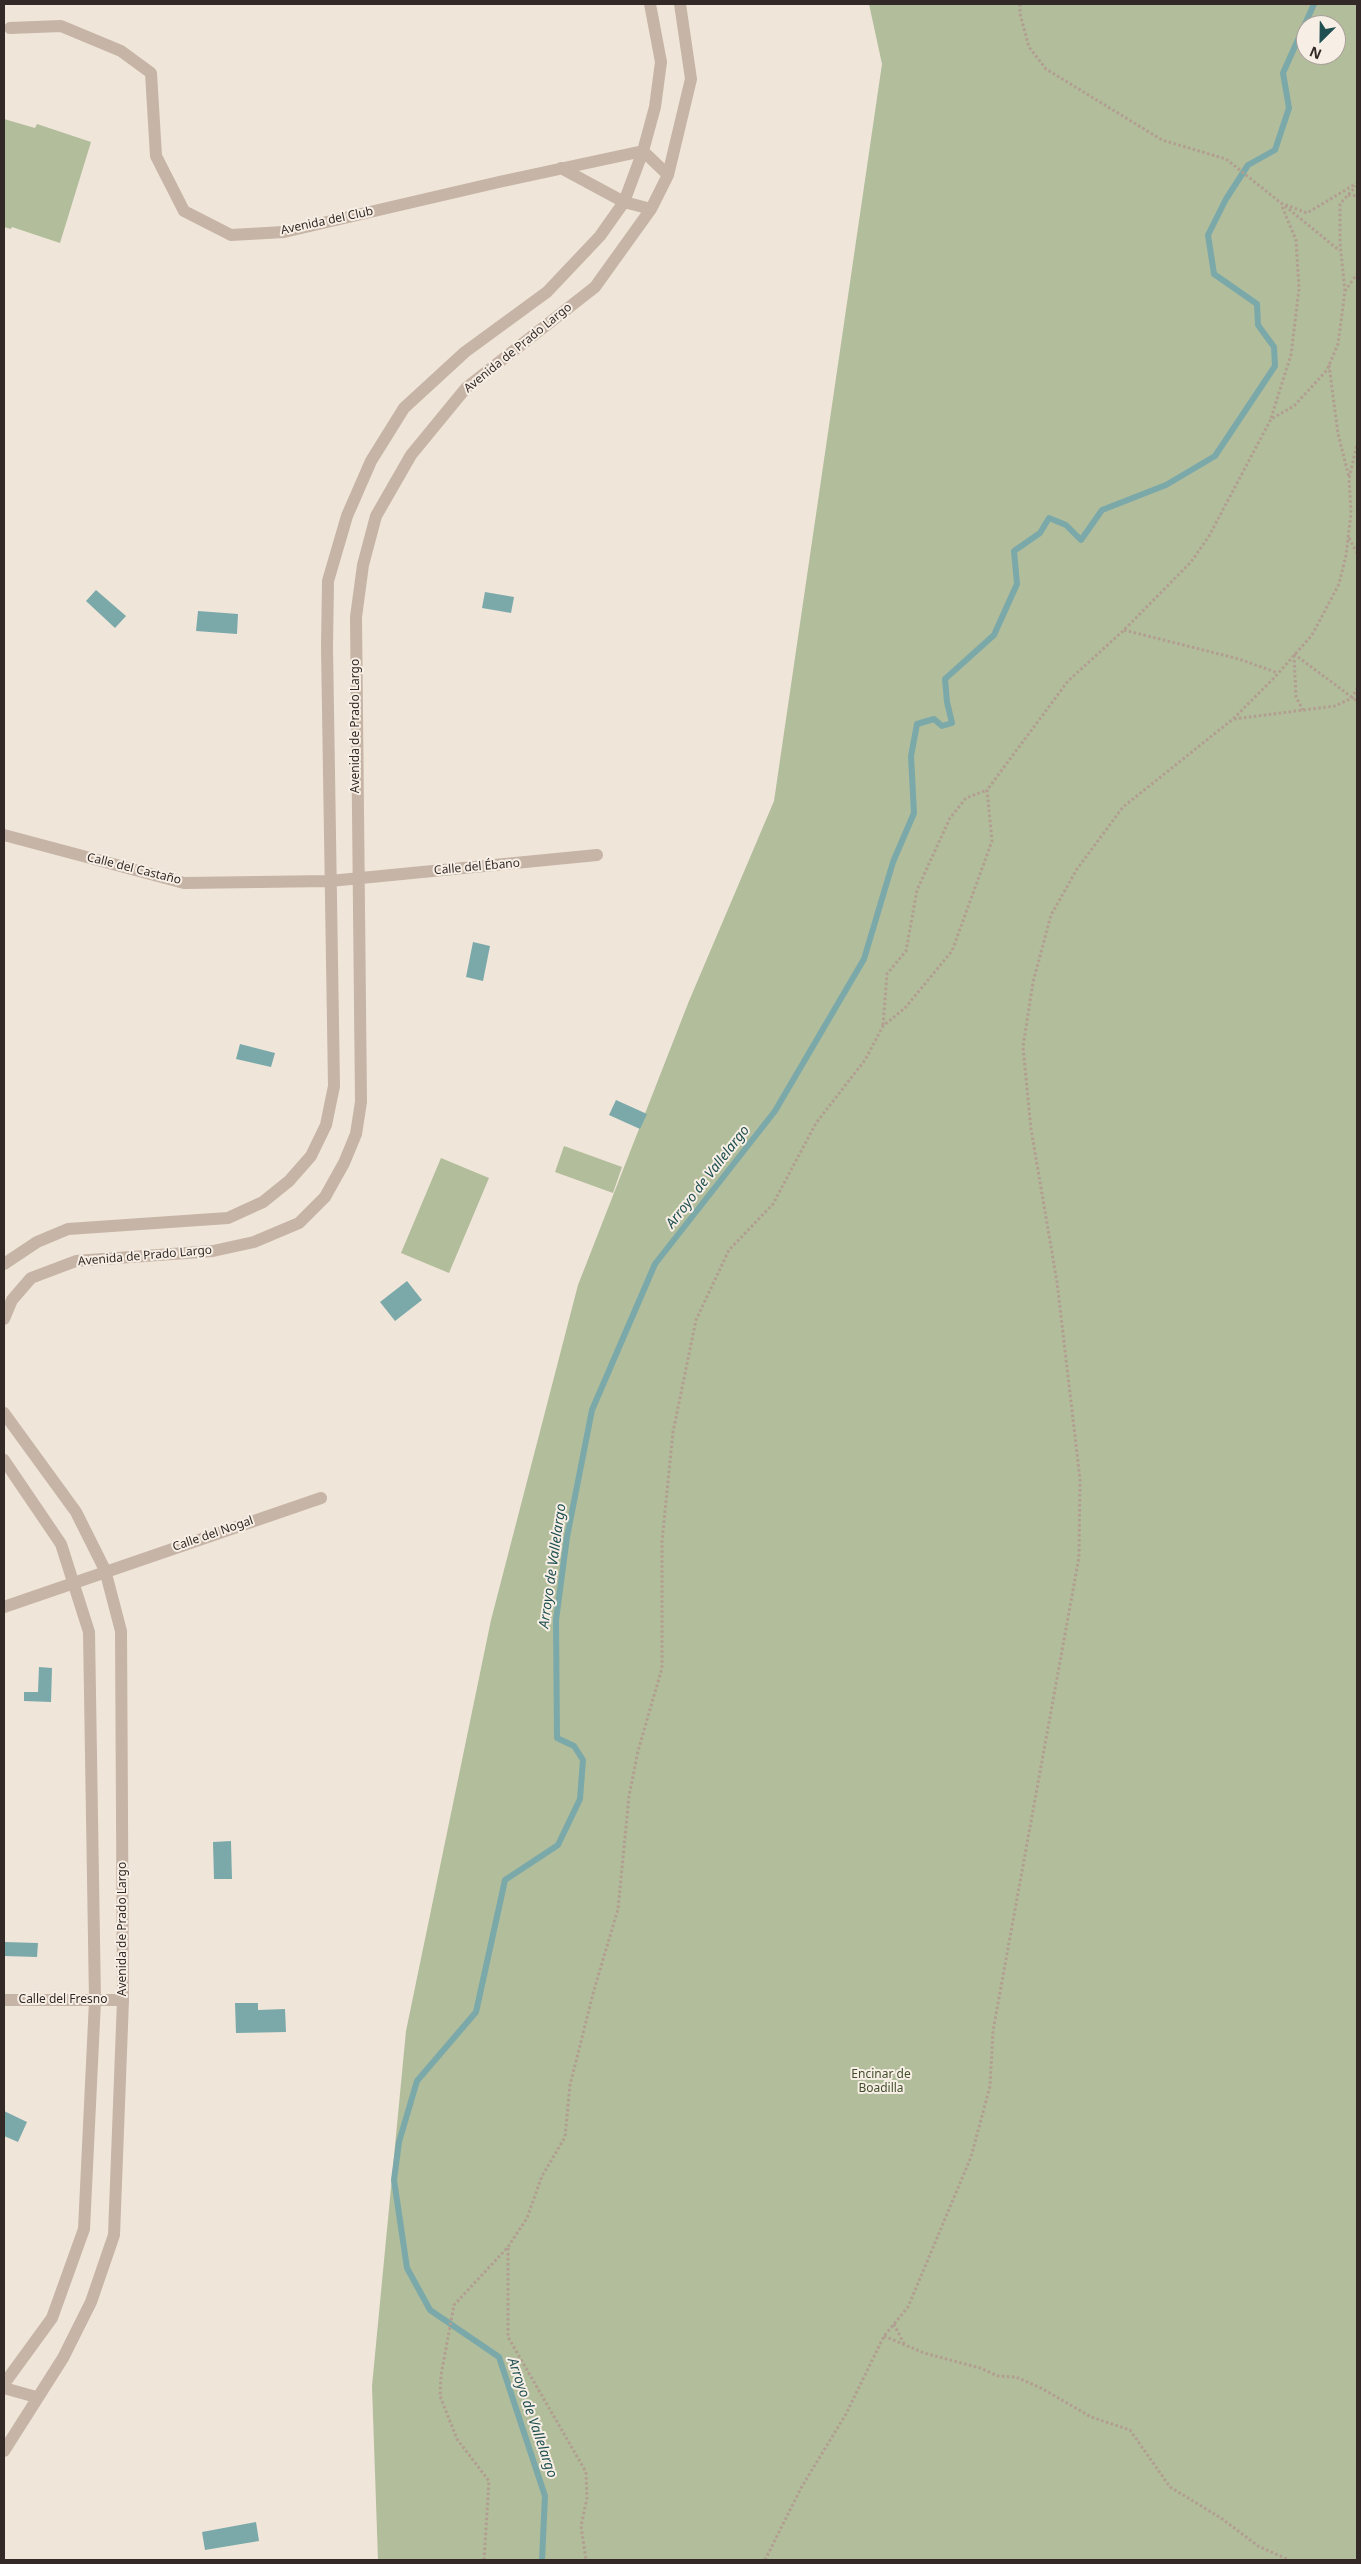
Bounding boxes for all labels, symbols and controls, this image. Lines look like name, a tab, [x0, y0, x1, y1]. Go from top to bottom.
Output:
north arrow	[1296, 15, 1346, 65]
text: N	[1306, 42, 1324, 64]
street label: Avenida del Club	[279, 204, 375, 238]
street label: Avenida de Prado Largo	[461, 300, 575, 396]
street label: Avenida de Prado Largo	[349, 659, 363, 793]
street label: Calle del Castaño	[85, 850, 183, 888]
street label: Calle del Ébano	[433, 856, 521, 878]
water label: Arroyo de Vallelargo	[663, 1122, 753, 1232]
street label: Avenida de Prado Largo	[77, 1243, 213, 1269]
water label: Arroyo de Vallelargo	[536, 1503, 570, 1629]
street label: Calle del Nogal	[171, 1513, 255, 1555]
street label: Avenida de Prado Largo	[116, 1862, 130, 1996]
street label: Calle del Fresno	[19, 1993, 107, 2007]
park label: Encinar de Boadilla	[851, 2068, 911, 2096]
water label: Arroyo de Vallelargo	[504, 2356, 560, 2480]

